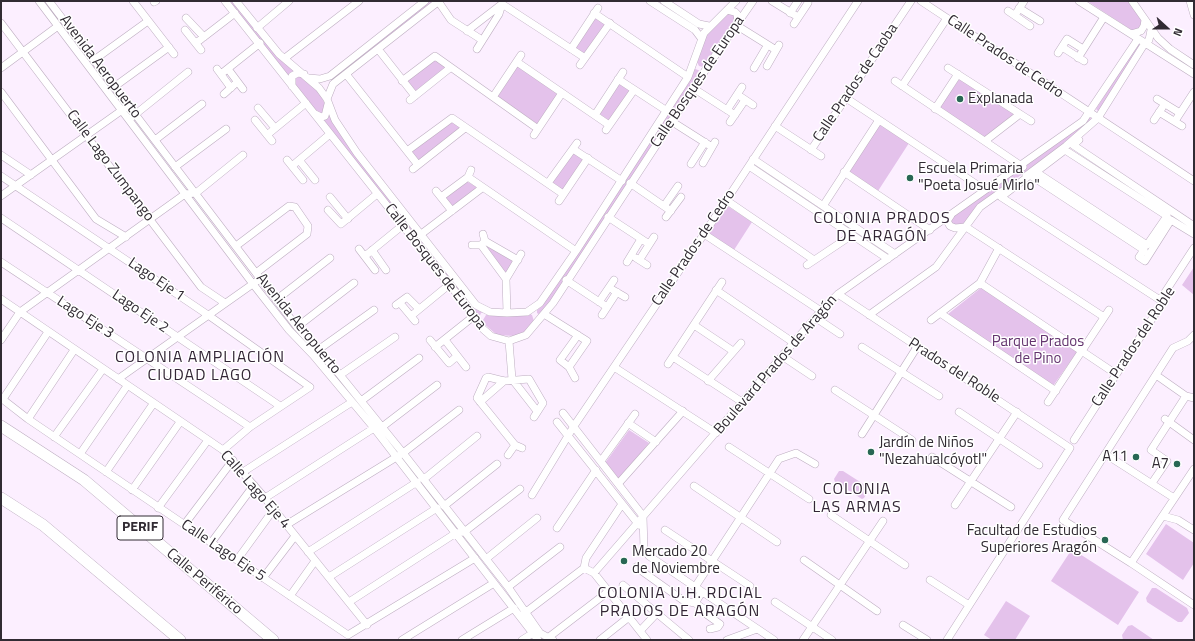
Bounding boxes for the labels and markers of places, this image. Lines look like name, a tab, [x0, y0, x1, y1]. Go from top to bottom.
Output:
place label: Explanada	[968, 90, 1033, 108]
marker: Explanada	[955, 94, 965, 104]
place label: Escuela Primaria "Poeta Josué Mirlo"	[918, 160, 1040, 195]
marker: Escuela Primaria "Poeta Josué Mirlo"	[905, 173, 915, 183]
place label: Jardín de Niños "Nezahualcóyotl"	[879, 434, 987, 469]
marker: Jardín de Niños "Nezahualcóyotl"	[866, 447, 876, 457]
place label: A11	[1102, 448, 1128, 466]
marker: A11	[1131, 452, 1141, 462]
place label: A7	[1152, 455, 1169, 473]
marker: A7	[1172, 459, 1182, 469]
place label: Facultad de Estudios Superiores Aragón	[967, 522, 1097, 557]
marker: Facultad de Estudios Superiores Aragón	[1100, 535, 1110, 545]
place label: Mercado 20 de Noviembre	[632, 543, 720, 578]
marker: Mercado 20 de Noviembre	[619, 556, 629, 566]

